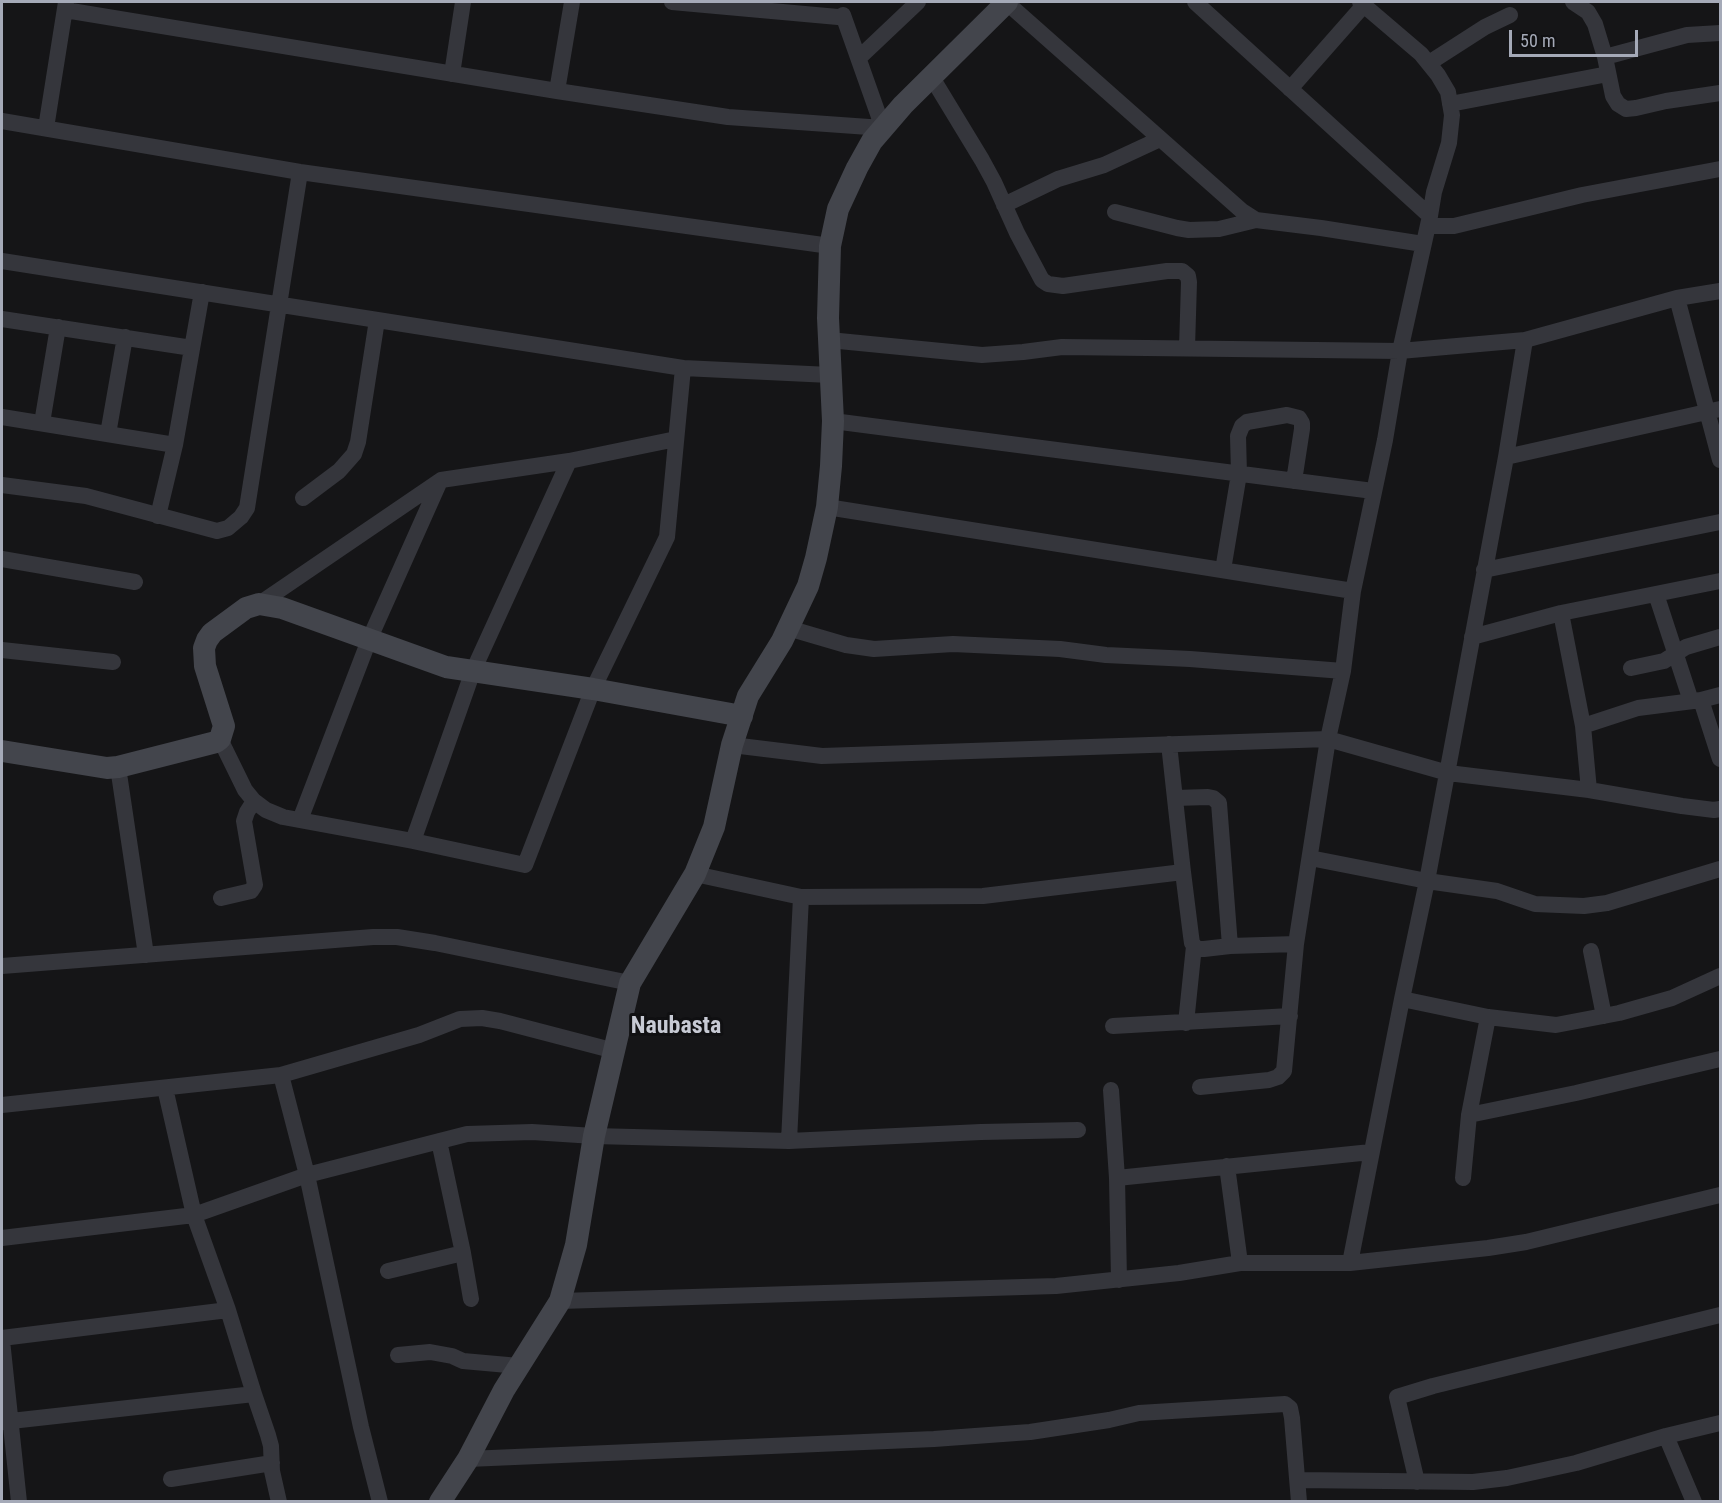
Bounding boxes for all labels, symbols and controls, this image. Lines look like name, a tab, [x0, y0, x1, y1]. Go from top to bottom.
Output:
scale bar	[1512, 18, 1641, 56]
text: 50 m	[1520, 30, 1555, 51]
district label: Naubasta	[631, 1013, 721, 1041]

